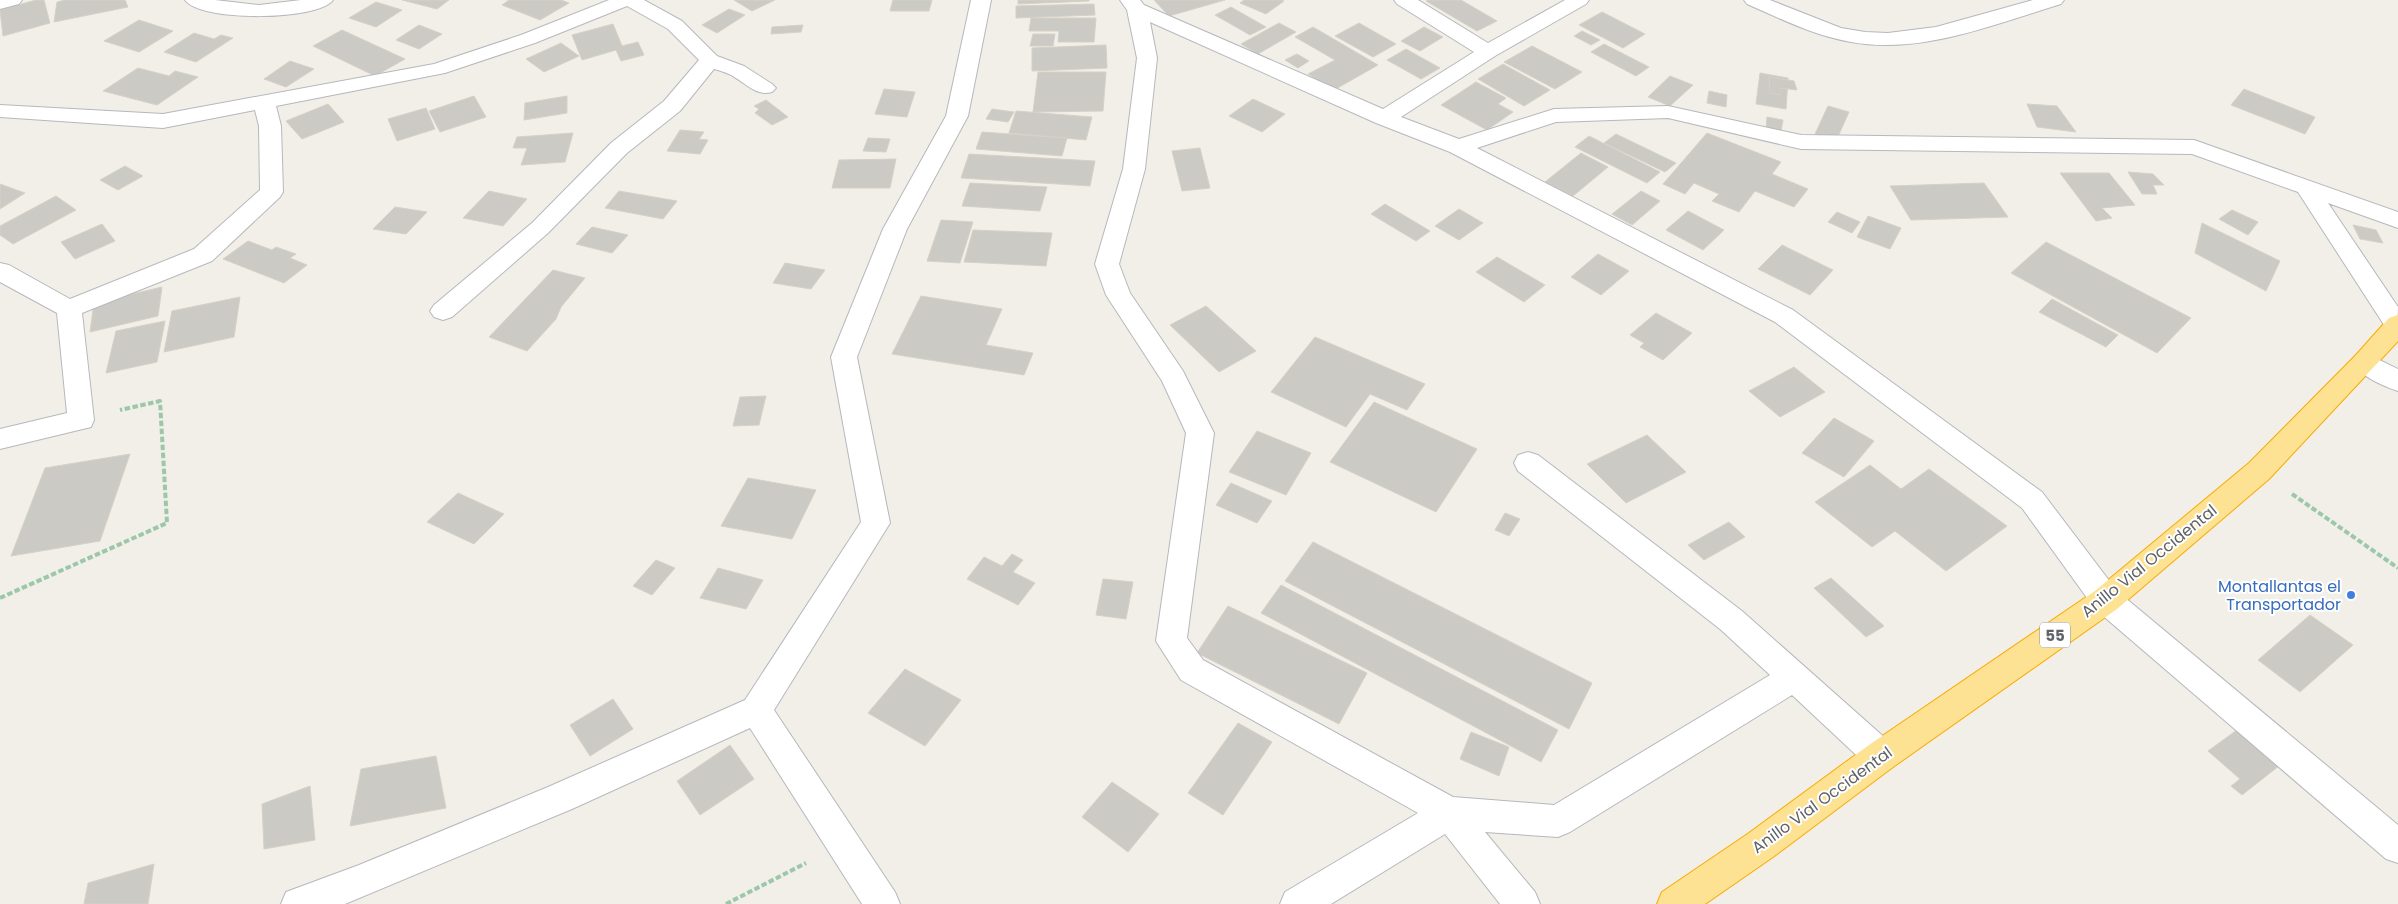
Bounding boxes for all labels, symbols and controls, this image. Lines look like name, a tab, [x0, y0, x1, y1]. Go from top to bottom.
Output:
street label: Anillo Vial Occidental	[2076, 499, 2222, 623]
place label: Montallantas el Transportador	[2218, 575, 2341, 616]
marker: Montallantas el Transportador	[2345, 589, 2357, 601]
road number: 55	[2040, 622, 2070, 648]
street label: Anillo Vial Occidental	[1747, 741, 1897, 859]

